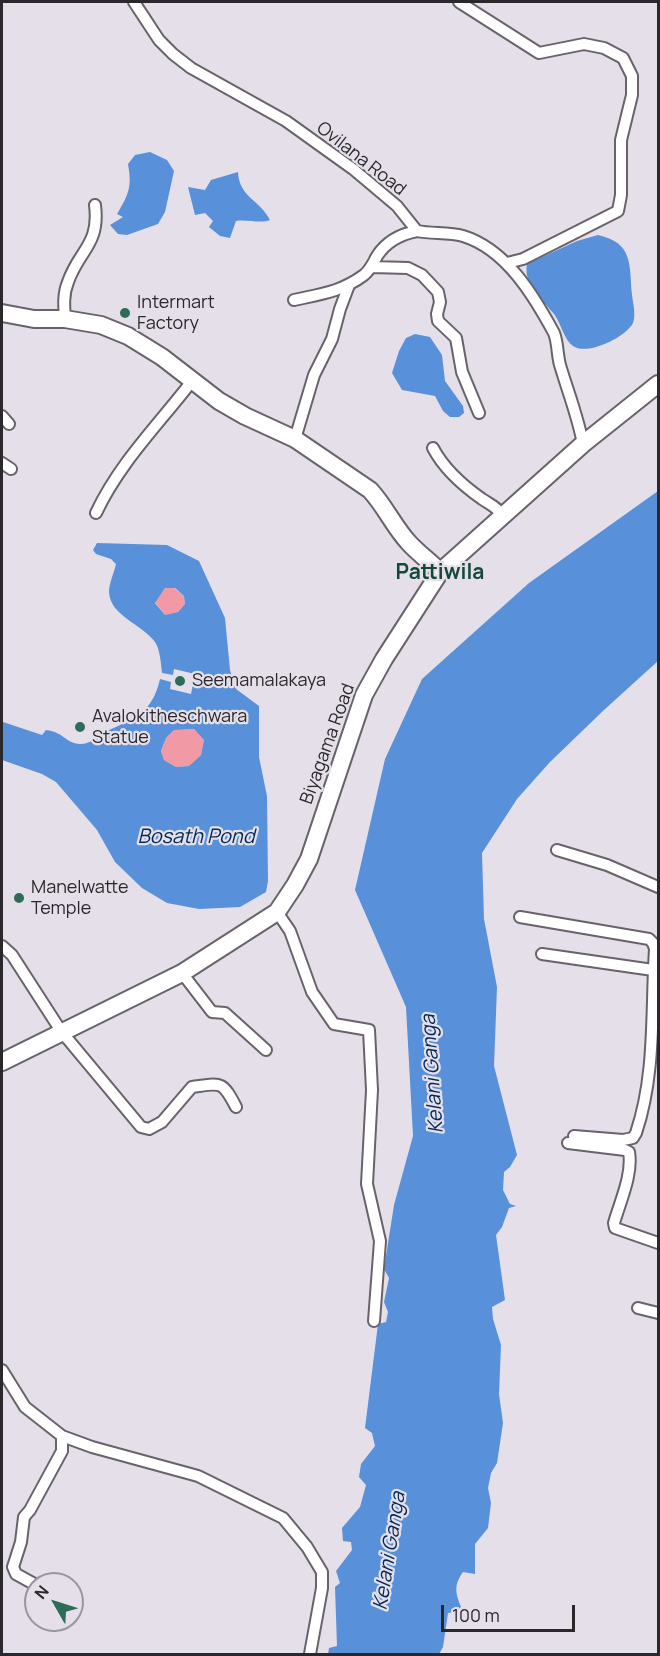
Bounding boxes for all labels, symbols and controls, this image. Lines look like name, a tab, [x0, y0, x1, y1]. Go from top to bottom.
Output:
street label: Ovilana Road	[312, 117, 410, 201]
place label: Intermart Factory	[137, 292, 215, 334]
marker: Intermart Factory	[118, 306, 132, 320]
district label: Pattiwila	[396, 560, 484, 586]
place label: Seemamalakaya	[192, 670, 326, 692]
marker: Seemamalakaya	[173, 674, 187, 688]
street label: Biyagama Road	[296, 681, 360, 807]
place label: Avalokitheschwara Statue	[92, 706, 247, 748]
marker: Avalokitheschwara Statue	[73, 720, 87, 734]
water label: Bosath Pond	[138, 825, 254, 849]
place label: Manelwatte Temple	[31, 877, 129, 920]
marker: Manelwatte Temple	[12, 891, 26, 905]
water label: Kelani Ganga	[417, 1014, 449, 1134]
water label: Kelani Ganga	[369, 1490, 411, 1612]
north arrow	[24, 1572, 84, 1632]
text: N	[29, 1581, 54, 1603]
scale bar	[444, 1593, 578, 1631]
text: 100 m	[452, 1603, 500, 1627]

